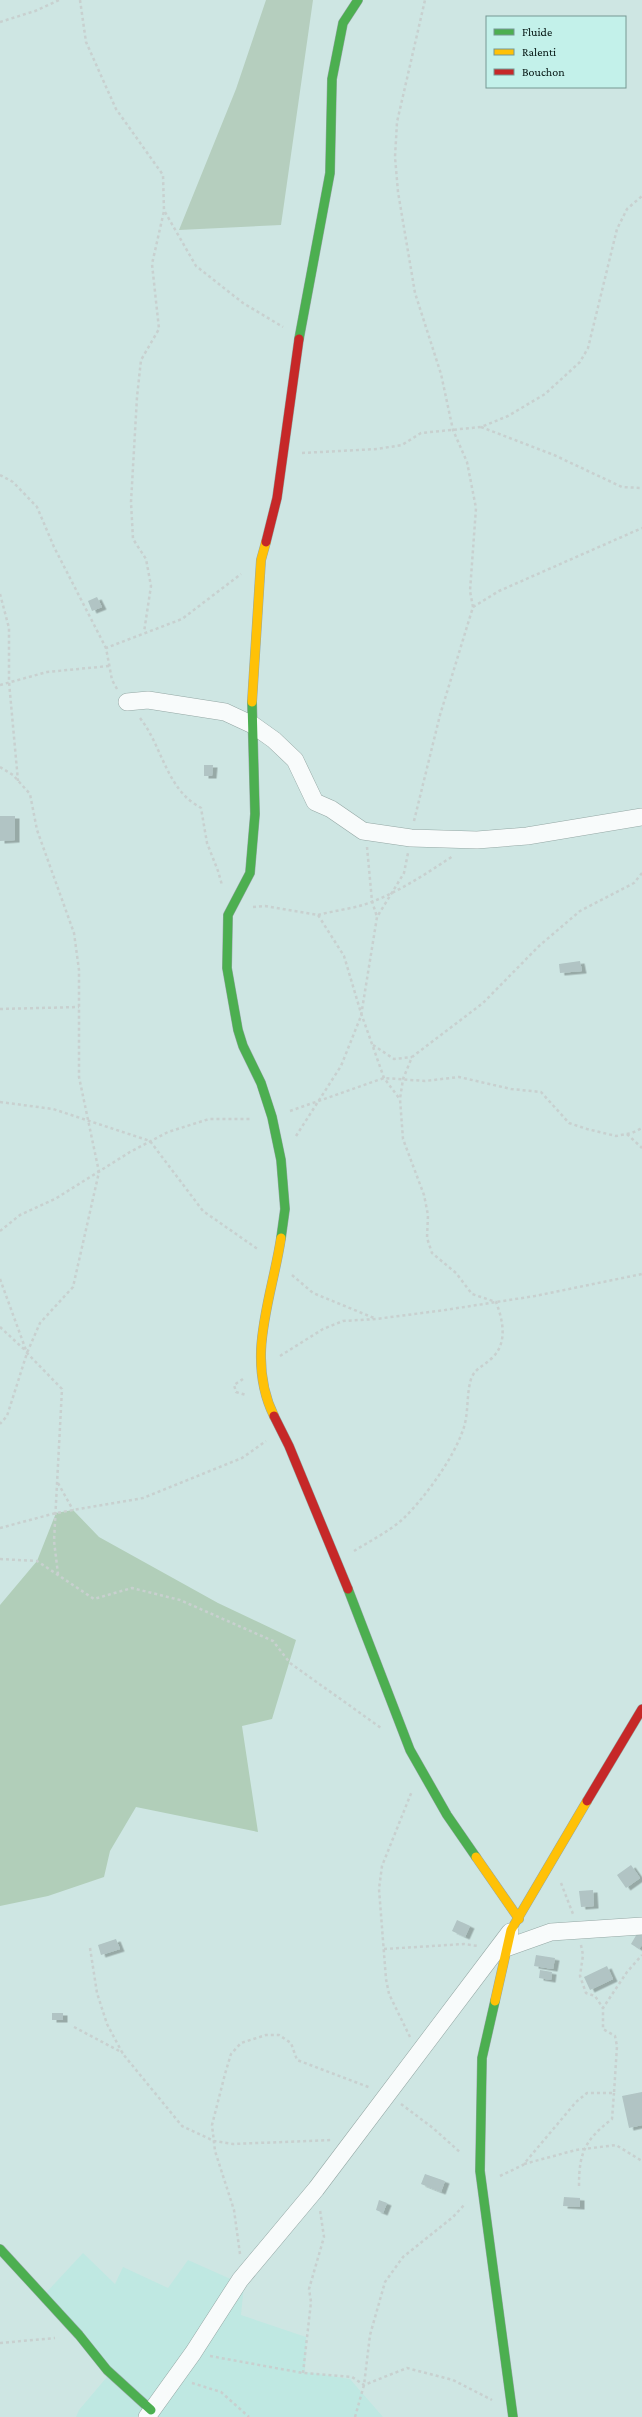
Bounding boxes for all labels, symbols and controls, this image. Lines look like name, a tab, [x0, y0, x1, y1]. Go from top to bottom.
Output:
legend	[486, 16, 626, 88]
text: Fluide	[522, 25, 552, 39]
text: Ralenti	[522, 45, 556, 59]
text: Bouchon	[522, 65, 565, 79]

